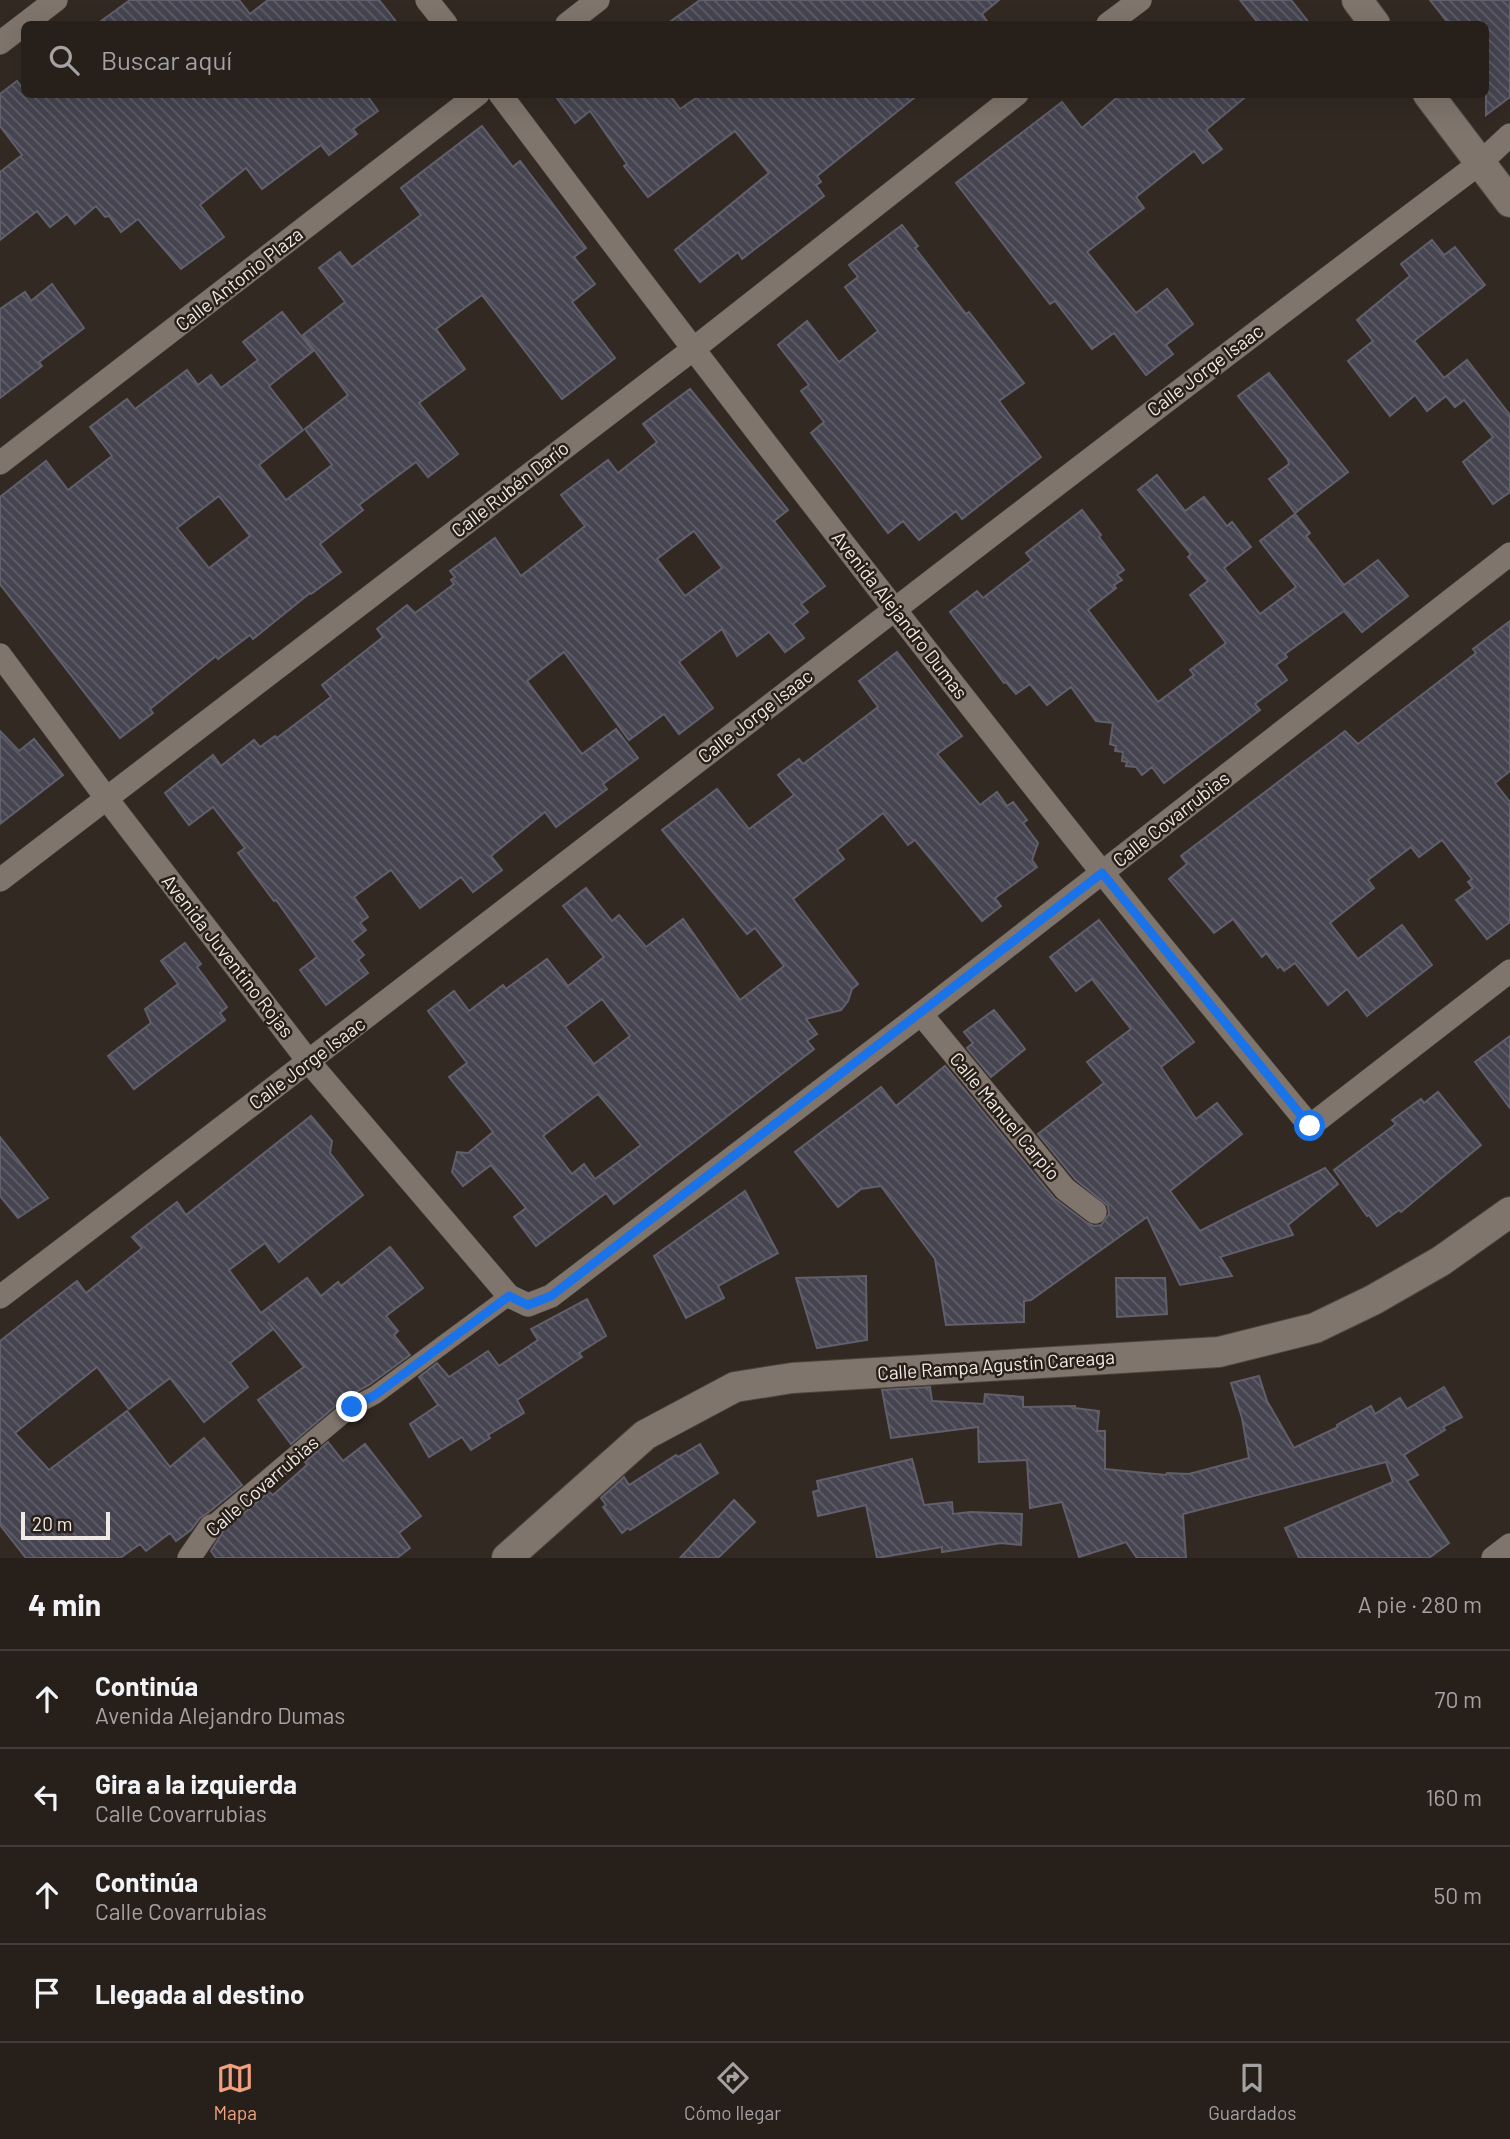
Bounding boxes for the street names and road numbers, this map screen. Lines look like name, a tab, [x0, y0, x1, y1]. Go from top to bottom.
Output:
street label: Calle Antonio Plaza	[170, 222, 307, 335]
street label: Calle Jorge Isaac	[1142, 319, 1267, 421]
street label: Calle Rubén Darío	[446, 436, 573, 542]
street label: Avenida Alejandro Dumas	[828, 526, 973, 703]
street label: Calle Jorge Isaac	[693, 664, 817, 768]
street label: Calle Covarrubias	[1108, 766, 1234, 871]
street label: Avenida Juventino Rojas	[158, 870, 299, 1042]
street label: Calle Jorge Isaac	[244, 1012, 369, 1114]
street label: Calle Manuel Carpio	[945, 1047, 1065, 1184]
street label: Calle Rampa Agustín Careaga	[876, 1345, 1115, 1384]
street label: Calle Covarrubias	[201, 1430, 323, 1541]

